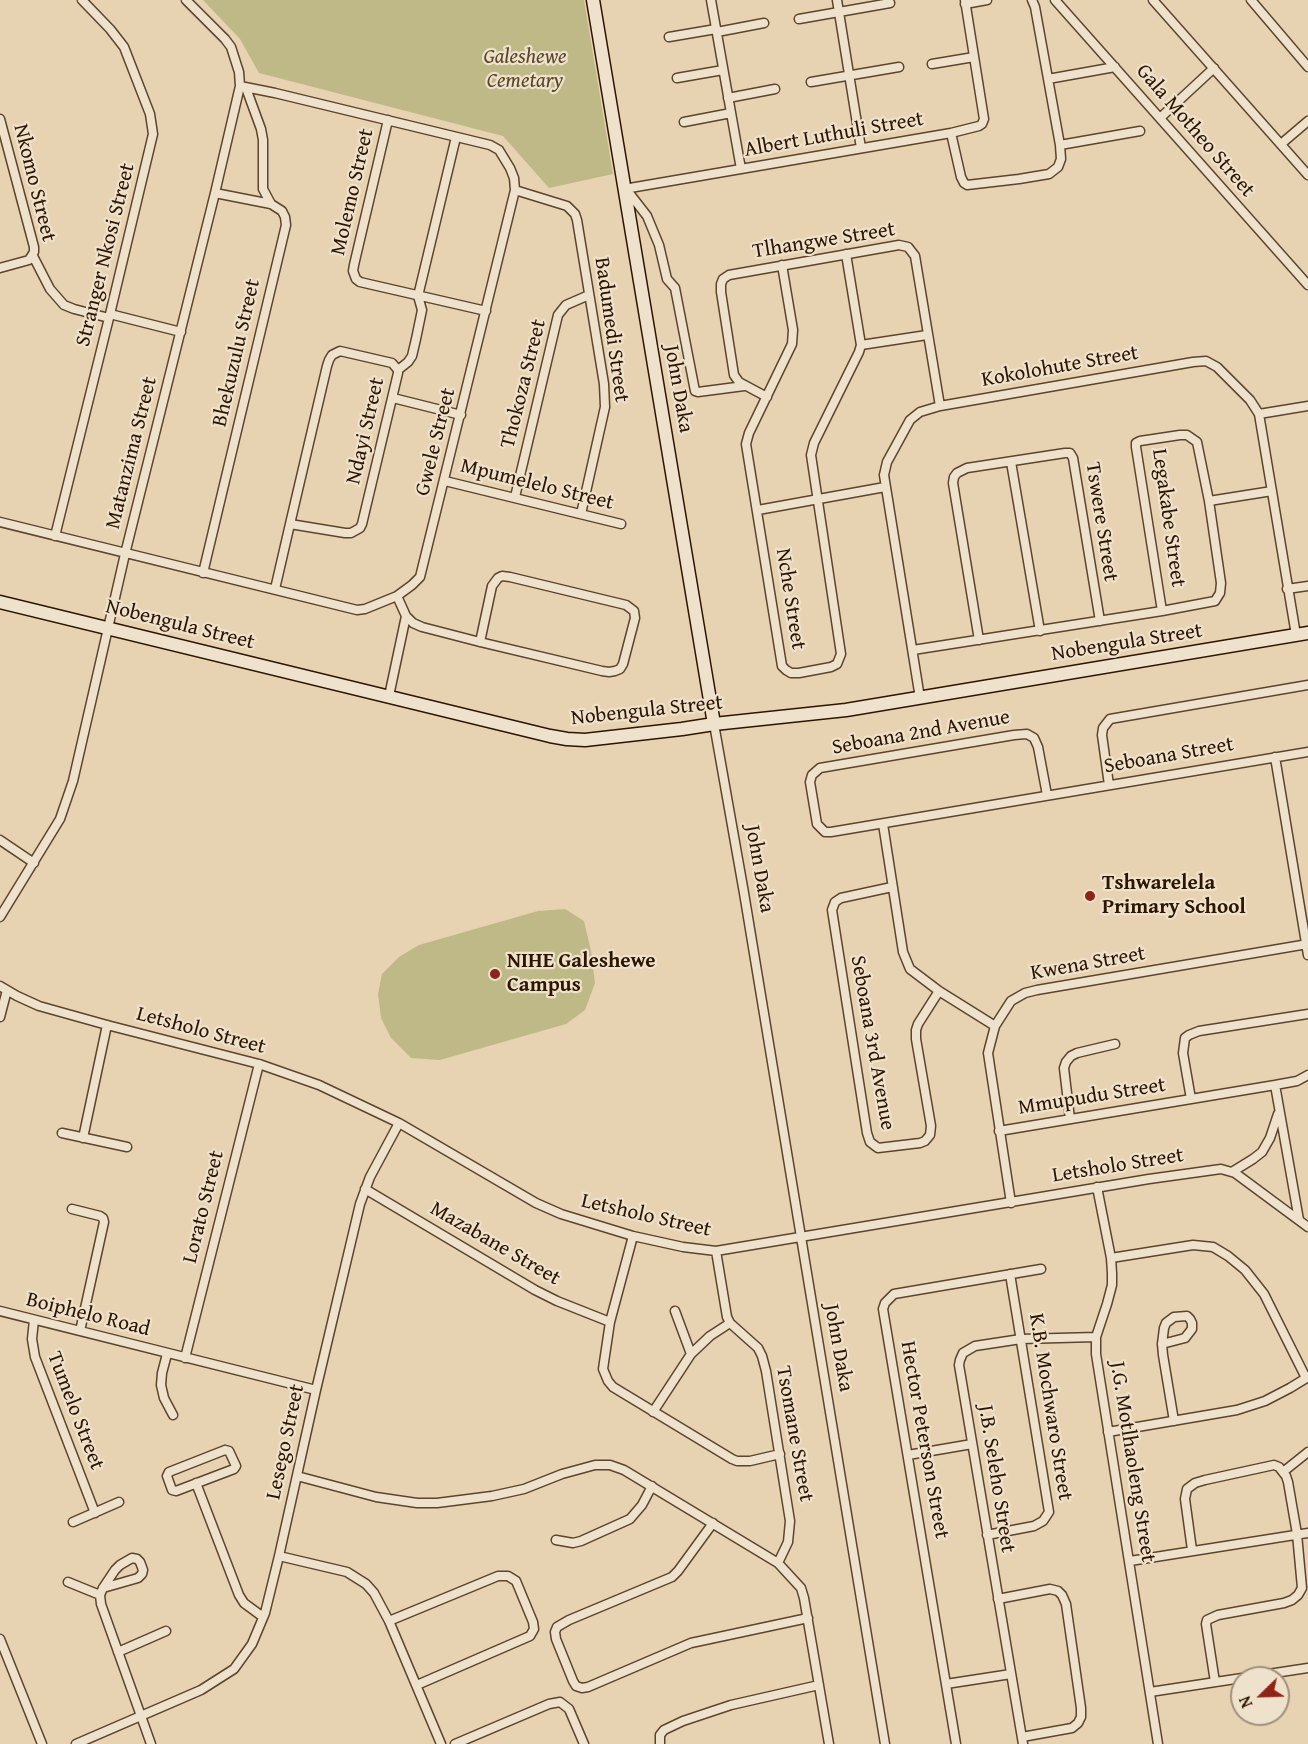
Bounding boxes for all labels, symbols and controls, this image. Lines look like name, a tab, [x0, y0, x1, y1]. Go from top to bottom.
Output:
park label: Galeshewe Cemetary	[483, 45, 567, 95]
street label: Gala Motheo Street	[1130, 59, 1260, 203]
street label: Albert Luthuli Street	[742, 107, 926, 163]
street label: Nkomo Street	[7, 122, 61, 244]
street label: Molemo Street	[326, 126, 380, 258]
street label: Stranger Nkosi Street	[71, 161, 141, 349]
street label: Tlhangwe Street	[751, 217, 897, 265]
street label: Badumedi Street	[588, 256, 634, 404]
street label: Bhekuzulu Street	[208, 277, 266, 429]
street label: Thokoza Street	[496, 317, 552, 451]
street label: Kokolohute Street	[980, 341, 1140, 393]
street label: John Daka	[658, 343, 698, 435]
street label: Matanzima Street	[101, 374, 163, 532]
street label: Ndayi Street	[341, 375, 391, 487]
street label: Gwele Street	[410, 385, 462, 499]
street label: Legakabe Street	[1146, 447, 1190, 589]
street label: Mpumelelo Street	[458, 454, 616, 516]
street label: Tswere Street	[1079, 461, 1123, 583]
street label: Nche Street	[770, 547, 810, 651]
street label: Nobengula Street	[103, 594, 257, 656]
street label: Nobengula Street	[1050, 619, 1204, 667]
street label: Nobengula Street	[570, 691, 724, 731]
street label: Seboana 2nd Avenue	[830, 705, 1012, 761]
street label: Seboana Street	[1102, 732, 1236, 780]
street label: John Daka	[739, 823, 779, 915]
place label: Tshwarelela Primary School	[1102, 871, 1246, 921]
marker: Tshwarelela Primary School	[1083, 889, 1097, 903]
street label: Kwena Street	[1029, 941, 1147, 987]
place label: NIHE Galeshewe Campus	[507, 949, 656, 999]
street label: Seboana 3rd Avenue	[844, 954, 900, 1132]
marker: NIHE Galeshewe Campus	[488, 967, 502, 981]
street label: Letsholo Street	[134, 1002, 268, 1060]
street label: Mmupudu Street	[1017, 1073, 1167, 1121]
street label: Letsholo Street	[1050, 1143, 1186, 1189]
street label: Lorato Street	[178, 1148, 230, 1266]
street label: Letsholo Street	[579, 1189, 713, 1243]
street label: Mazabane Street	[425, 1196, 565, 1292]
street label: Boiphelo Road	[23, 1287, 153, 1343]
street label: John Daka	[818, 1302, 858, 1394]
street label: K.B. Mochwaro Street	[1023, 1312, 1077, 1502]
street label: Hector Peterson Street	[894, 1339, 954, 1541]
street label: Tumelo Street	[41, 1348, 109, 1474]
street label: J.G. Motlhaoleng Street	[1104, 1360, 1160, 1564]
street label: Tsomane Street	[770, 1364, 818, 1504]
street label: Lesego Street	[261, 1382, 311, 1502]
street label: J.B. Seleho Street	[972, 1403, 1020, 1555]
north arrow	[1230, 1666, 1290, 1726]
text: N	[1232, 1693, 1258, 1712]

